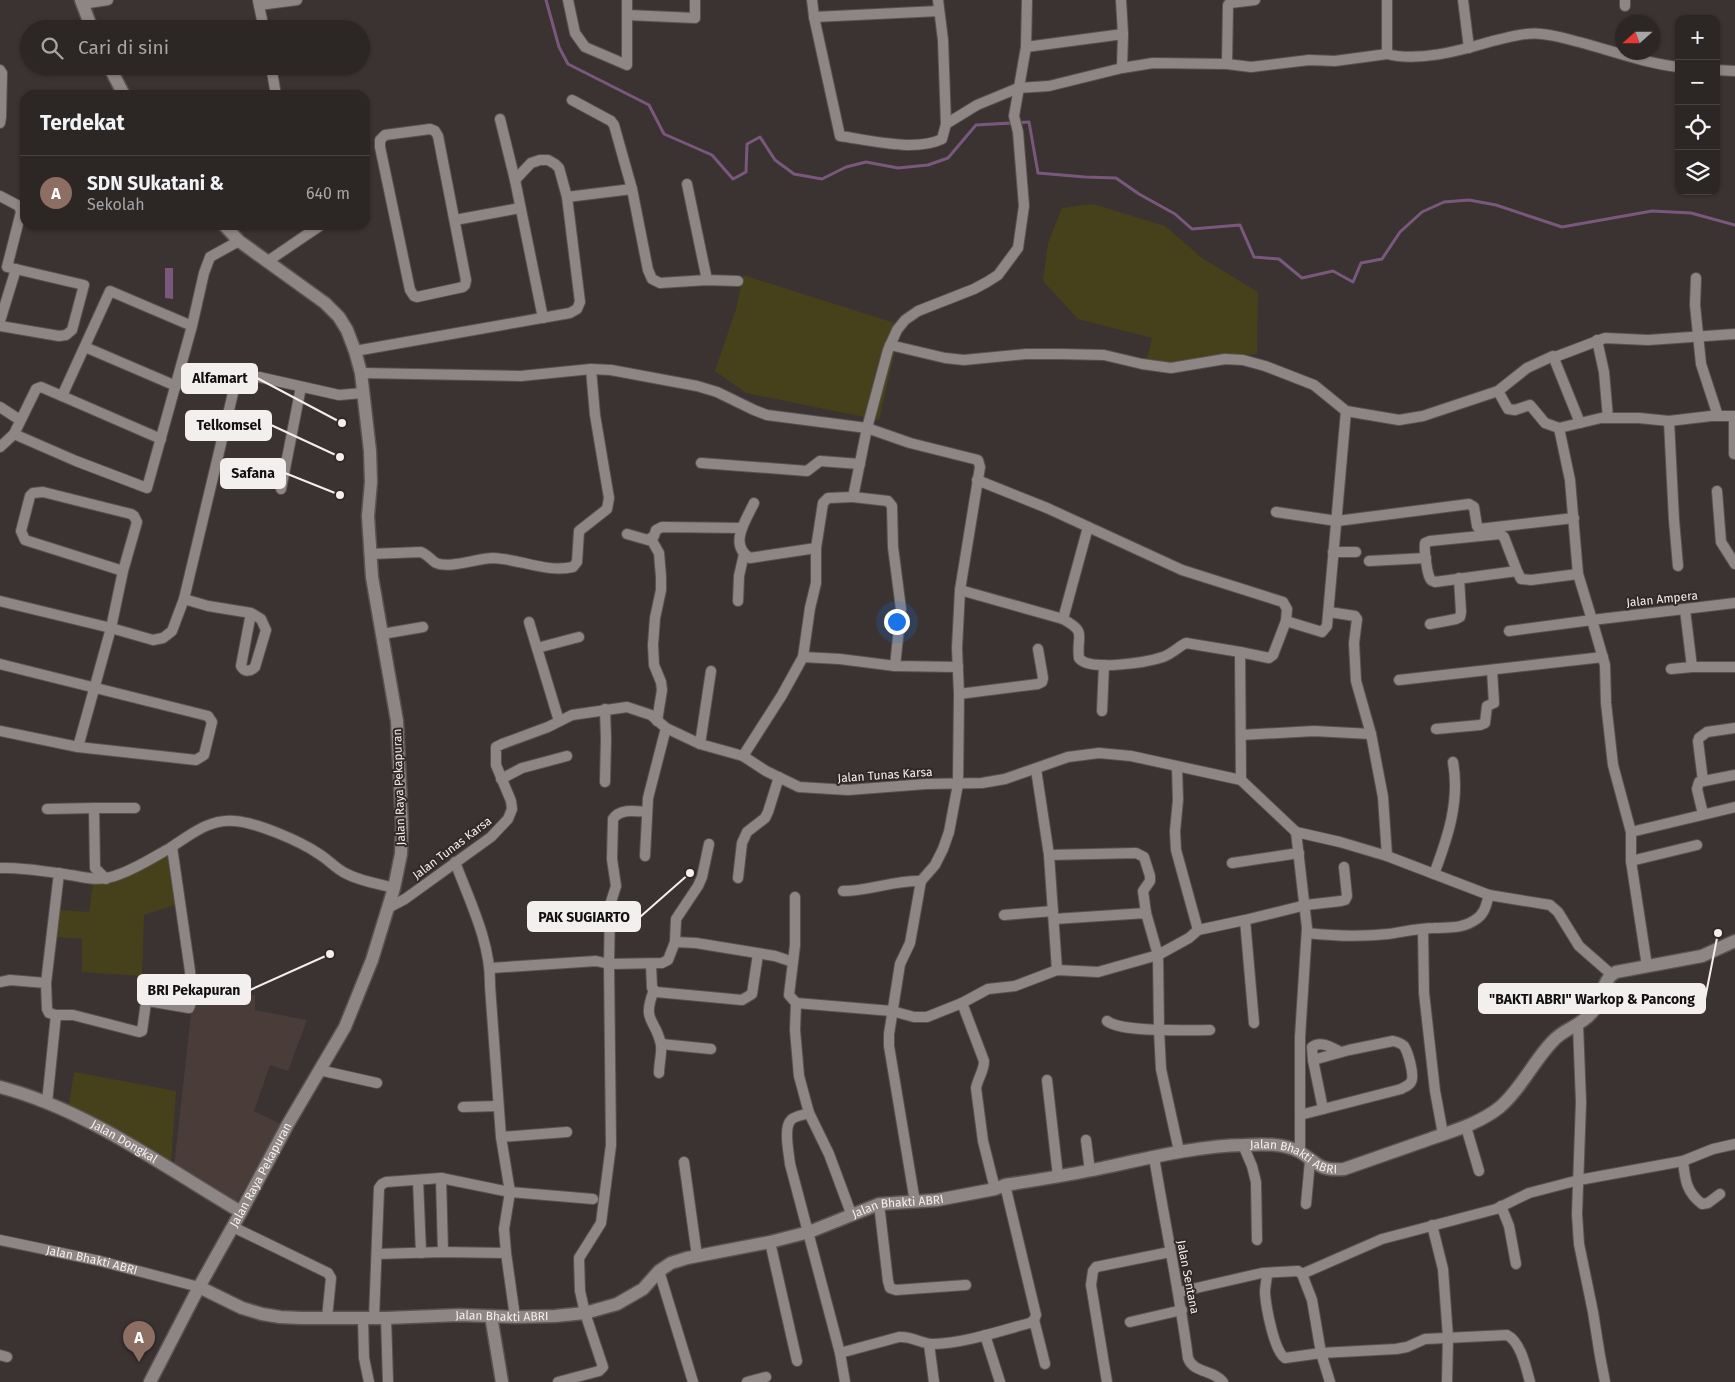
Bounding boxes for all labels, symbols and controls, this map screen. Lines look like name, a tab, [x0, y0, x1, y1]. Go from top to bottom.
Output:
north arrow	[1615, 15, 1660, 60]
map controls	[1675, 15, 1720, 195]
button: +	[1675, 15, 1720, 60]
search box	[20, 20, 370, 75]
icon: search	[38, 34, 66, 62]
text: Cari di sini	[78, 36, 169, 59]
button: −	[1675, 60, 1720, 105]
button: locate	[1675, 105, 1720, 150]
text: Terdekat	[40, 110, 125, 136]
button: layers	[1675, 150, 1720, 195]
text: SDN SUkatani &	[87, 172, 224, 195]
text: A	[51, 184, 61, 203]
text: 640 m	[306, 184, 350, 203]
text: Sekolah	[87, 195, 145, 214]
callout: Alfamart	[182, 364, 257, 393]
text: Alfamart	[191, 370, 248, 387]
callout: Telkomsel	[186, 411, 271, 440]
text: Telkomsel	[197, 417, 262, 434]
callout: Safana	[221, 459, 285, 488]
text: Safana	[231, 465, 275, 482]
street label: Jalan Ampera	[1626, 588, 1698, 610]
your location	[884, 609, 910, 635]
street label: Jalan Raya Pekapuran	[390, 728, 408, 846]
street label: Jalan Tunas Karsa	[837, 765, 933, 785]
street label: Jalan Tunas Karsa	[410, 814, 494, 882]
callout: PAK SUGIARTO	[528, 902, 640, 931]
text: PAK SUGIARTO	[538, 909, 630, 926]
callout: BRI Pekapuran	[138, 975, 250, 1004]
text: BRI Pekapuran	[148, 982, 240, 999]
callout: "BAKTI ABRI" Warkop & Pancong	[1479, 984, 1705, 1013]
text: "BAKTI ABRI" Warkop & Pancong	[1489, 991, 1695, 1008]
street label: Jalan Dongkal	[89, 1117, 160, 1166]
street label: Jalan Raya Pekapuran	[227, 1120, 295, 1230]
street label: Jalan Bhakti ABRI	[1249, 1137, 1337, 1176]
street label: Jalan Bhakti ABRI	[850, 1192, 945, 1221]
street label: Jalan Sentana	[1174, 1239, 1202, 1315]
street label: Jalan Bhakti ABRI	[45, 1243, 139, 1278]
street label: Jalan Bhakti ABRI	[455, 1308, 549, 1324]
pin: A	[123, 1321, 155, 1362]

